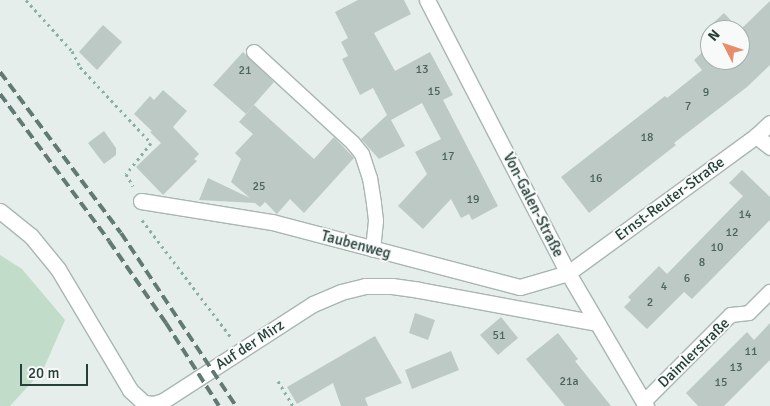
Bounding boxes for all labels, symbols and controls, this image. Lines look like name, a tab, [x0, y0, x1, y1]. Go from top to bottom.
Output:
north arrow	[700, 20, 750, 70]
text: N	[704, 26, 724, 45]
house number: 13	[416, 63, 428, 77]
house number: 21	[239, 64, 251, 78]
house number: 15	[428, 85, 440, 99]
house number: 9	[703, 86, 709, 100]
house number: 7	[685, 100, 691, 114]
house number: 18	[641, 131, 653, 145]
house number: 17	[442, 150, 454, 164]
street label: Von-Galen-Straße	[499, 150, 567, 260]
street label: Ernst-Reuter-Straße	[612, 153, 728, 245]
house number: 16	[590, 172, 602, 186]
house number: 25	[253, 180, 265, 194]
house number: 19	[467, 193, 479, 207]
house number: 14	[739, 208, 751, 222]
house number: 12	[726, 226, 738, 240]
street label: Taubenweg	[319, 227, 393, 263]
house number: 10	[711, 241, 723, 255]
house number: 8	[699, 256, 705, 270]
house number: 6	[684, 272, 690, 286]
house number: 4	[661, 280, 667, 294]
house number: 2	[647, 296, 653, 310]
street label: Daimlerstraße	[655, 314, 733, 392]
street label: Auf der Mirz	[212, 316, 288, 374]
house number: 51	[493, 329, 505, 343]
house number: 11	[745, 345, 757, 359]
scale bar	[22, 354, 90, 386]
house number: 13	[730, 361, 742, 375]
text: 20 m	[28, 364, 59, 382]
house number: 21a	[559, 375, 579, 389]
house number: 15	[715, 376, 727, 390]

